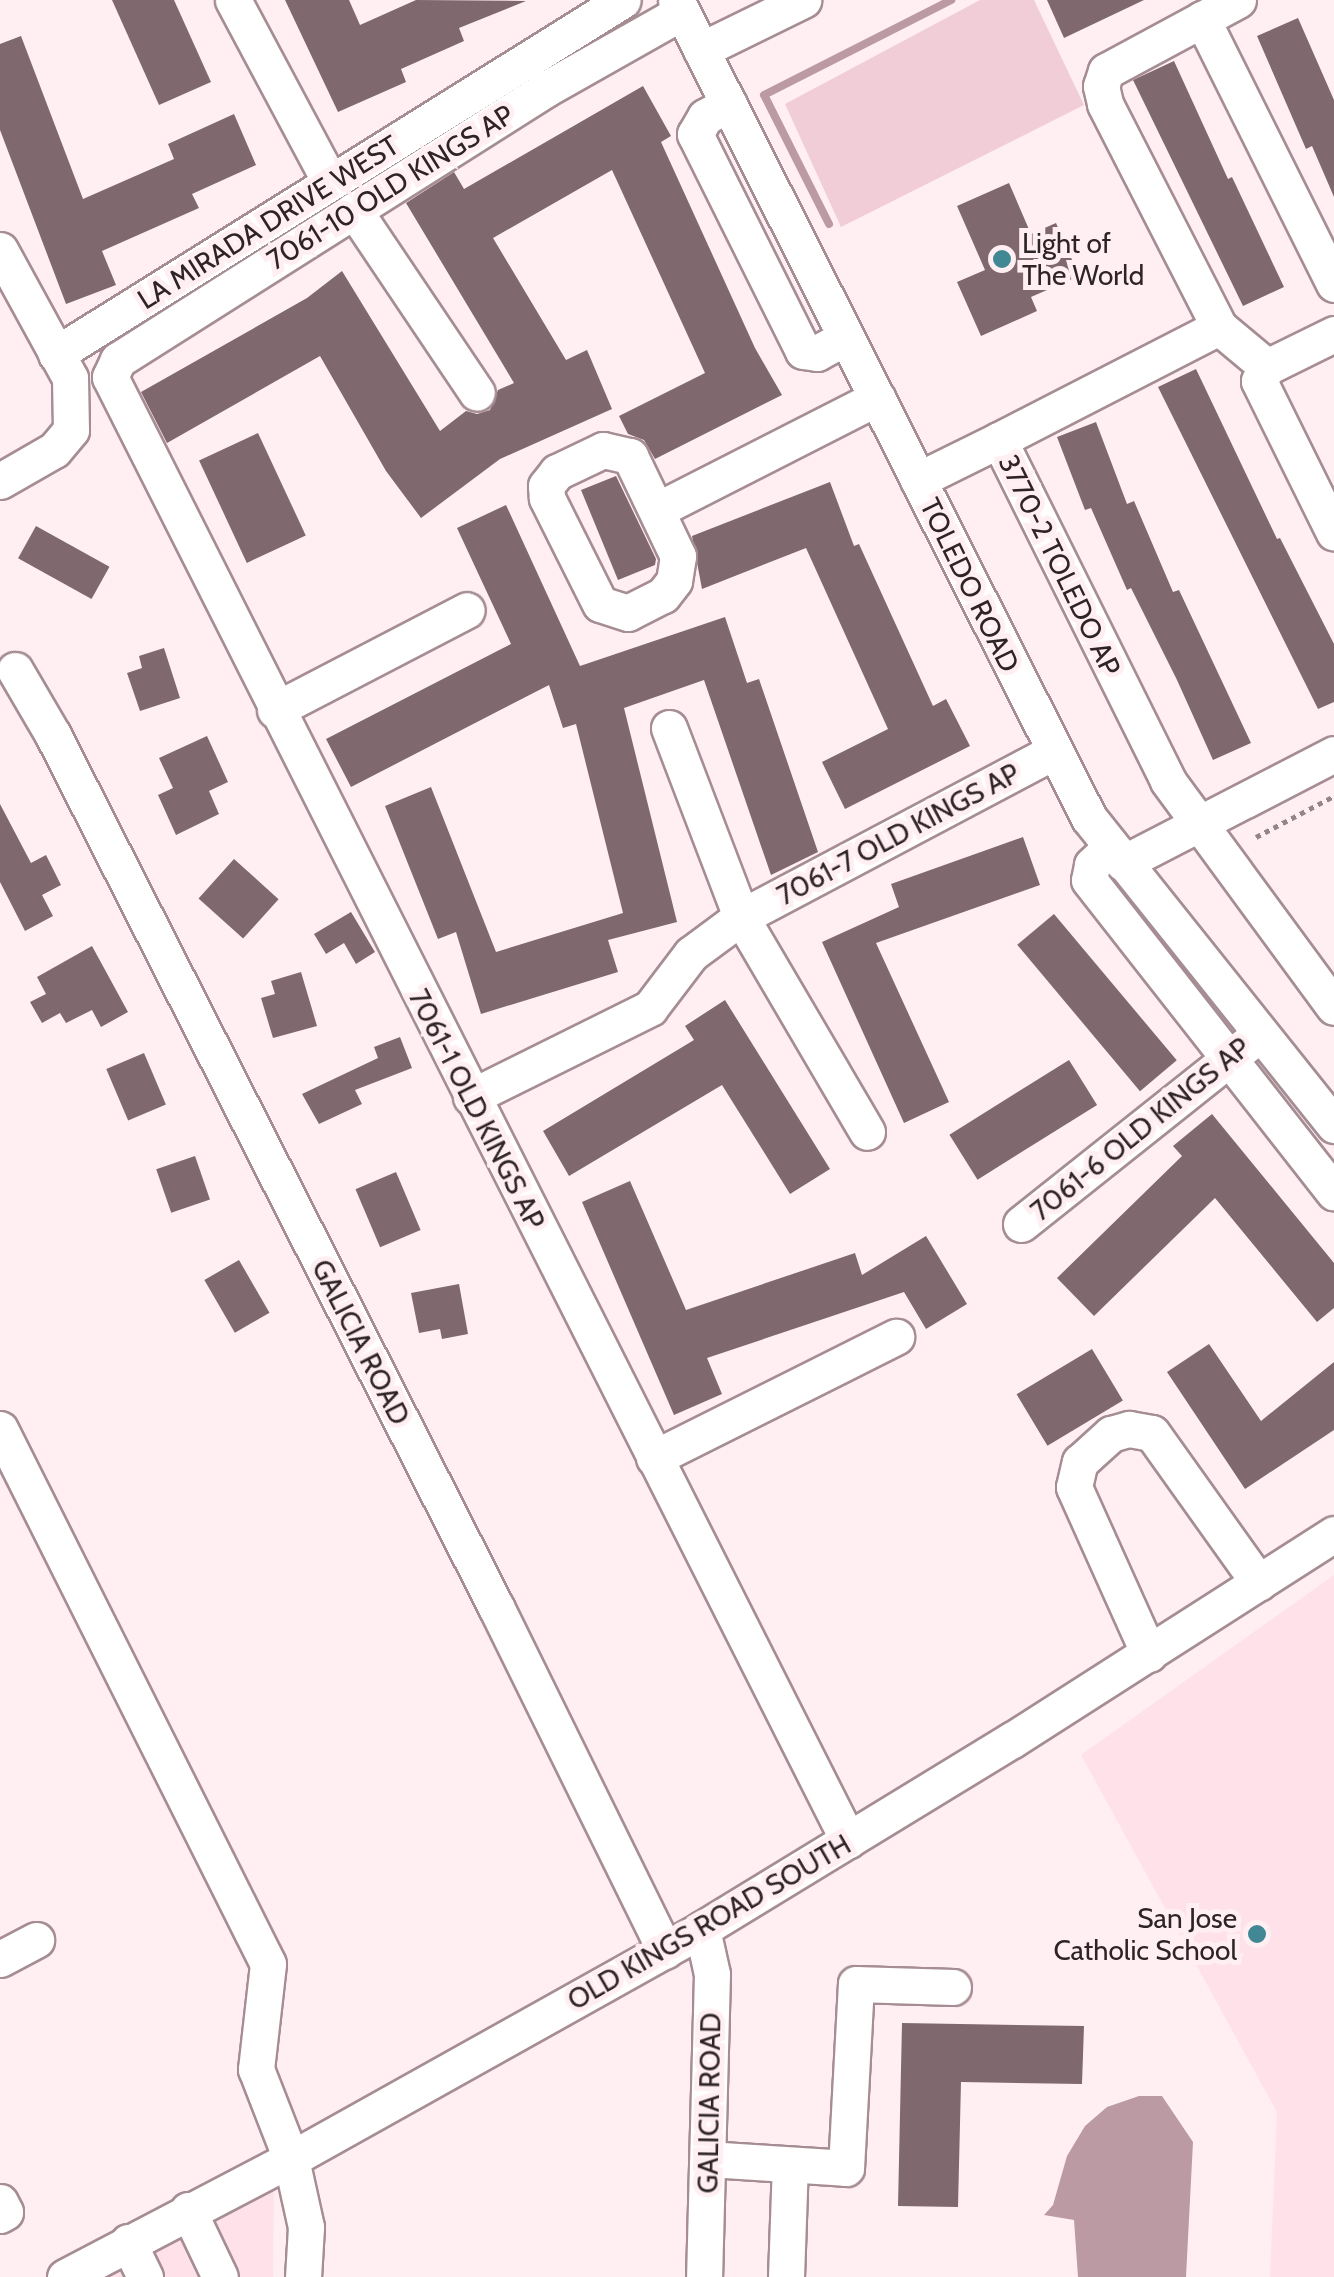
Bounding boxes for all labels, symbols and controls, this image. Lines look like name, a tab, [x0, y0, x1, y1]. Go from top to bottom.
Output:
street label: 7061-10 OLD KINGS AP	[261, 97, 519, 277]
street label: LA MIRADA DRIVE WEST	[131, 128, 405, 316]
place label: Light of The World	[1022, 226, 1144, 292]
marker: Light of The World	[991, 248, 1013, 270]
street label: 3770-2 TOLEDO AP	[992, 449, 1128, 681]
street label: TOLEDO ROAD	[913, 493, 1027, 677]
street label: 7061-7 OLD KINGS AP	[771, 756, 1025, 912]
street label: 7061-1 OLD KINGS AP	[402, 983, 552, 1235]
street label: 7061-6 OLD KINGS AP	[1024, 1030, 1256, 1228]
street label: GALICIA ROAD	[305, 1254, 417, 1430]
street label: OLD KINGS ROAD SOUTH	[561, 1827, 857, 2017]
place label: San Jose Catholic School	[1053, 1901, 1237, 1967]
marker: San Jose Catholic School	[1246, 1923, 1268, 1945]
street label: GALICIA ROAD	[691, 2012, 727, 2194]

